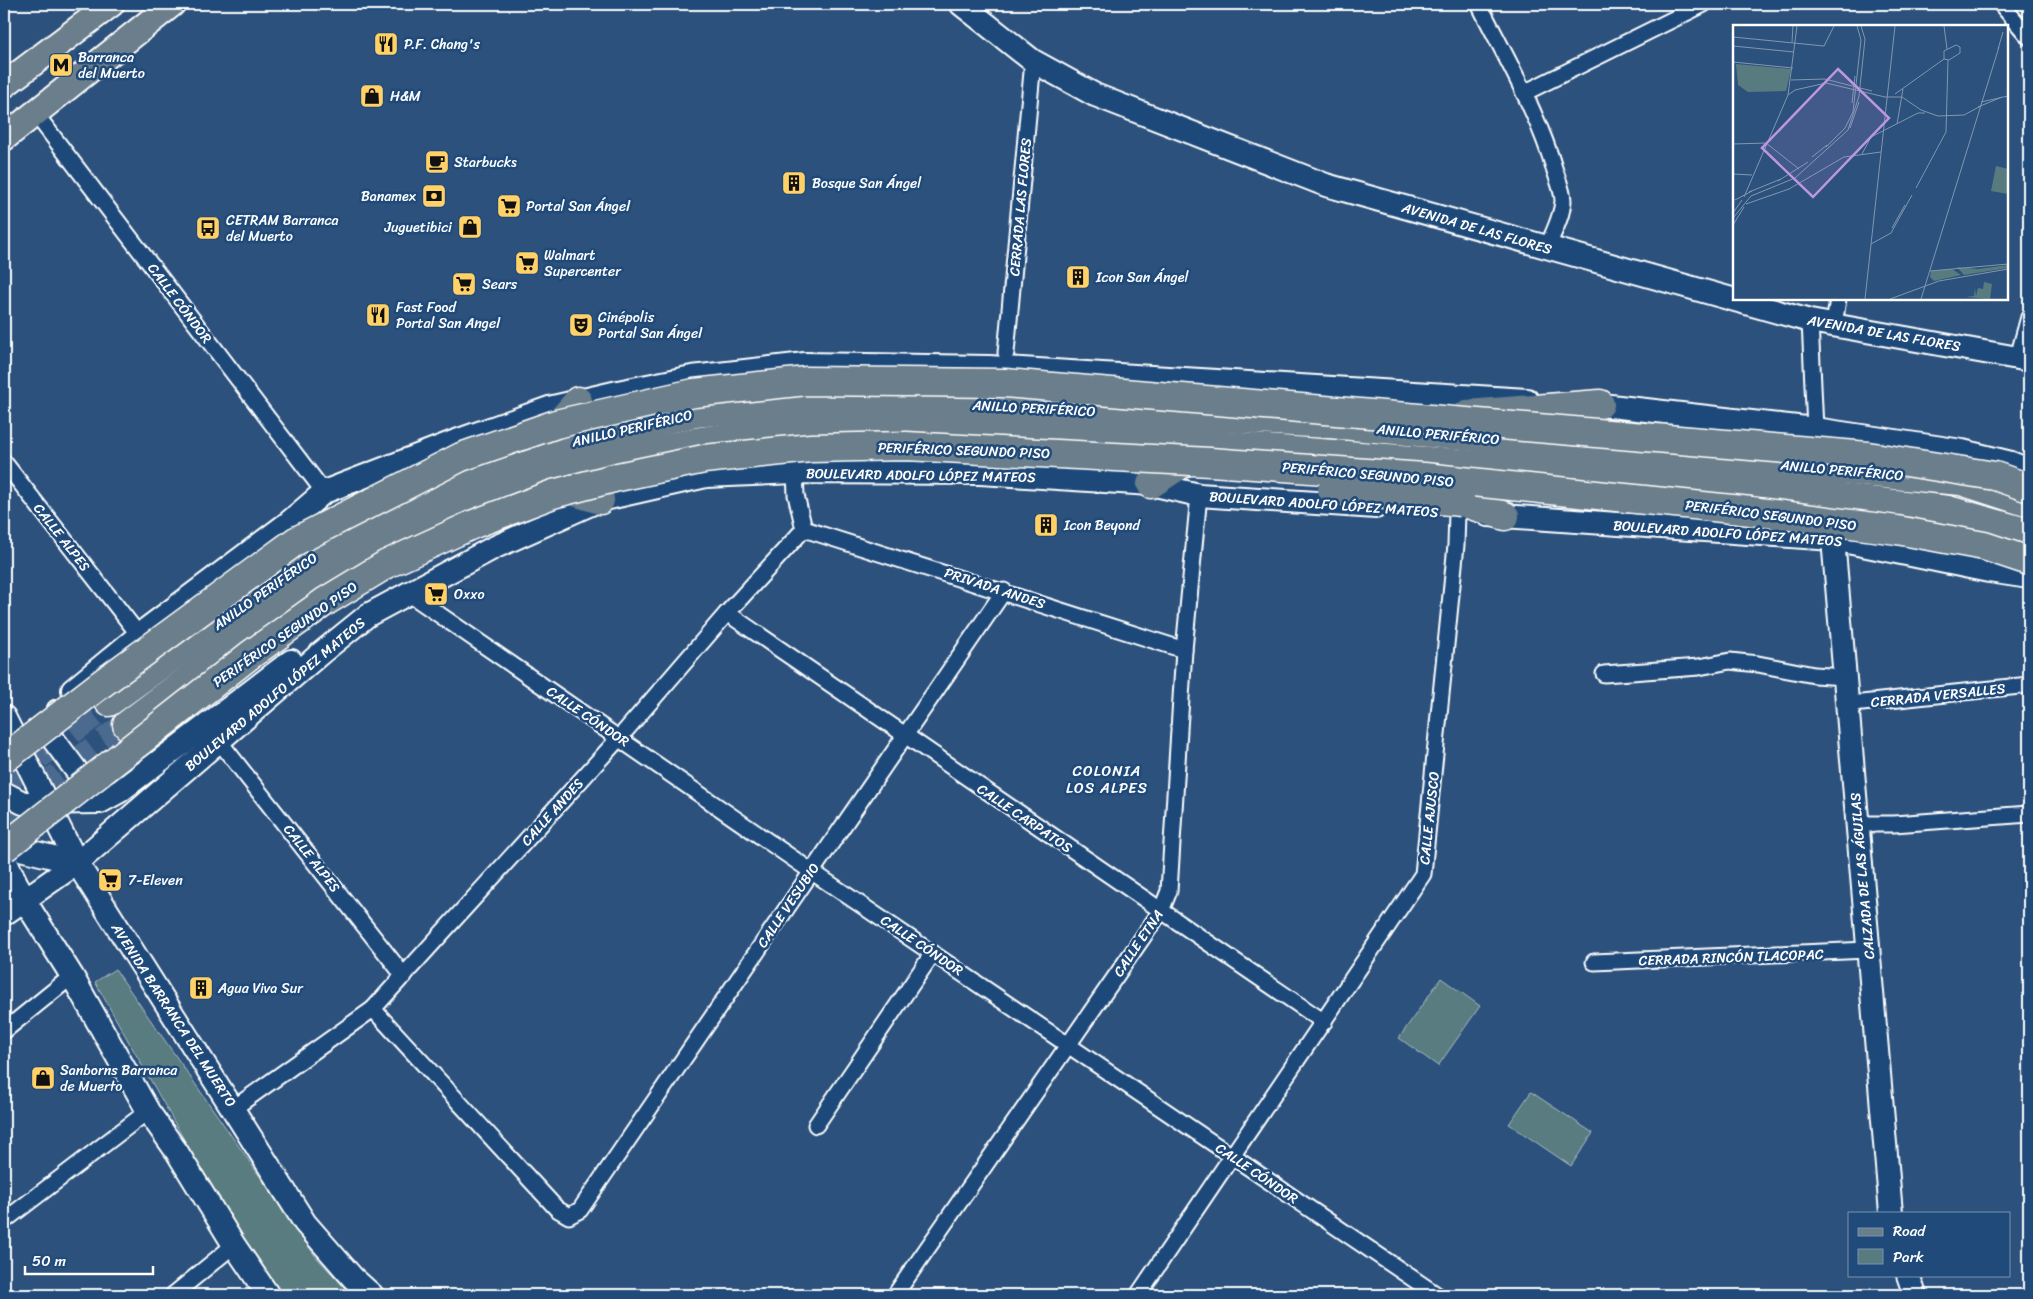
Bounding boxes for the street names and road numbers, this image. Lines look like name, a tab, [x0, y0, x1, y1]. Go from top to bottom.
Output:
street label: CERRADA LAS FLORES	[1002, 137, 1039, 277]
street label: AVENIDA DE LAS FLORES	[1398, 195, 1555, 262]
street label: CALLE CÓNDOR	[141, 257, 219, 350]
street label: AVENIDA DE LAS FLORES	[1804, 308, 1963, 359]
street label: ANILLO PERIFÉRICO	[971, 393, 1096, 424]
street label: ANILLO PERIFÉRICO	[568, 402, 695, 455]
street label: ANILLO PERIFÉRICO	[1374, 417, 1500, 452]
street label: PERIFÉRICO SEGUNDO PISO	[877, 435, 1051, 466]
street label: ANILLO PERIFÉRICO	[1778, 453, 1904, 488]
street label: PERIFÉRICO SEGUNDO PISO	[1281, 455, 1455, 494]
street label: BOULEVARD ADOLFO LÓPEZ MATEOS	[806, 461, 1036, 490]
street label: BOULEVARD ADOLFO LÓPEZ MATEOS	[1208, 484, 1440, 525]
street label: PERIFÉRICO SEGUNDO PISO	[1684, 493, 1858, 538]
street label: CALLE ALPES	[27, 498, 97, 577]
street label: BOULEVARD ADOLFO LÓPEZ MATEOS	[1612, 513, 1844, 554]
street label: ANILLO PERIFÉRICO	[207, 546, 323, 638]
street label: PRIVADA ANDES	[941, 560, 1049, 617]
street label: PERIFÉRICO SEGUNDO PISO	[207, 575, 363, 694]
street label: BOULEVARD ADOLFO LÓPEZ MATEOS	[179, 611, 372, 778]
street label: CERRADA VERSALLES	[1869, 676, 2007, 715]
street label: CALLE CÓNDOR	[541, 679, 635, 754]
street label: CALLE AJUSCO	[1412, 770, 1447, 866]
street label: CALLE ANDES	[515, 772, 590, 852]
street label: CALLE CARPATOS	[972, 777, 1078, 860]
street label: CALZADA DE LAS ÁGUILAS	[1843, 791, 1882, 960]
street label: CALLE ALPES	[277, 819, 347, 898]
street label: CALLE VESUBIO	[750, 857, 826, 953]
street label: CALLE ETNA	[1107, 904, 1170, 982]
street label: CALLE CÓNDOR	[875, 908, 969, 983]
street label: AVENIDA BARRANCA DEL MUERTO	[104, 917, 243, 1113]
street label: CERRADA RINCÓN TLACOPAC	[1638, 942, 1824, 973]
street label: CALLE CÓNDOR	[1210, 1136, 1304, 1211]

